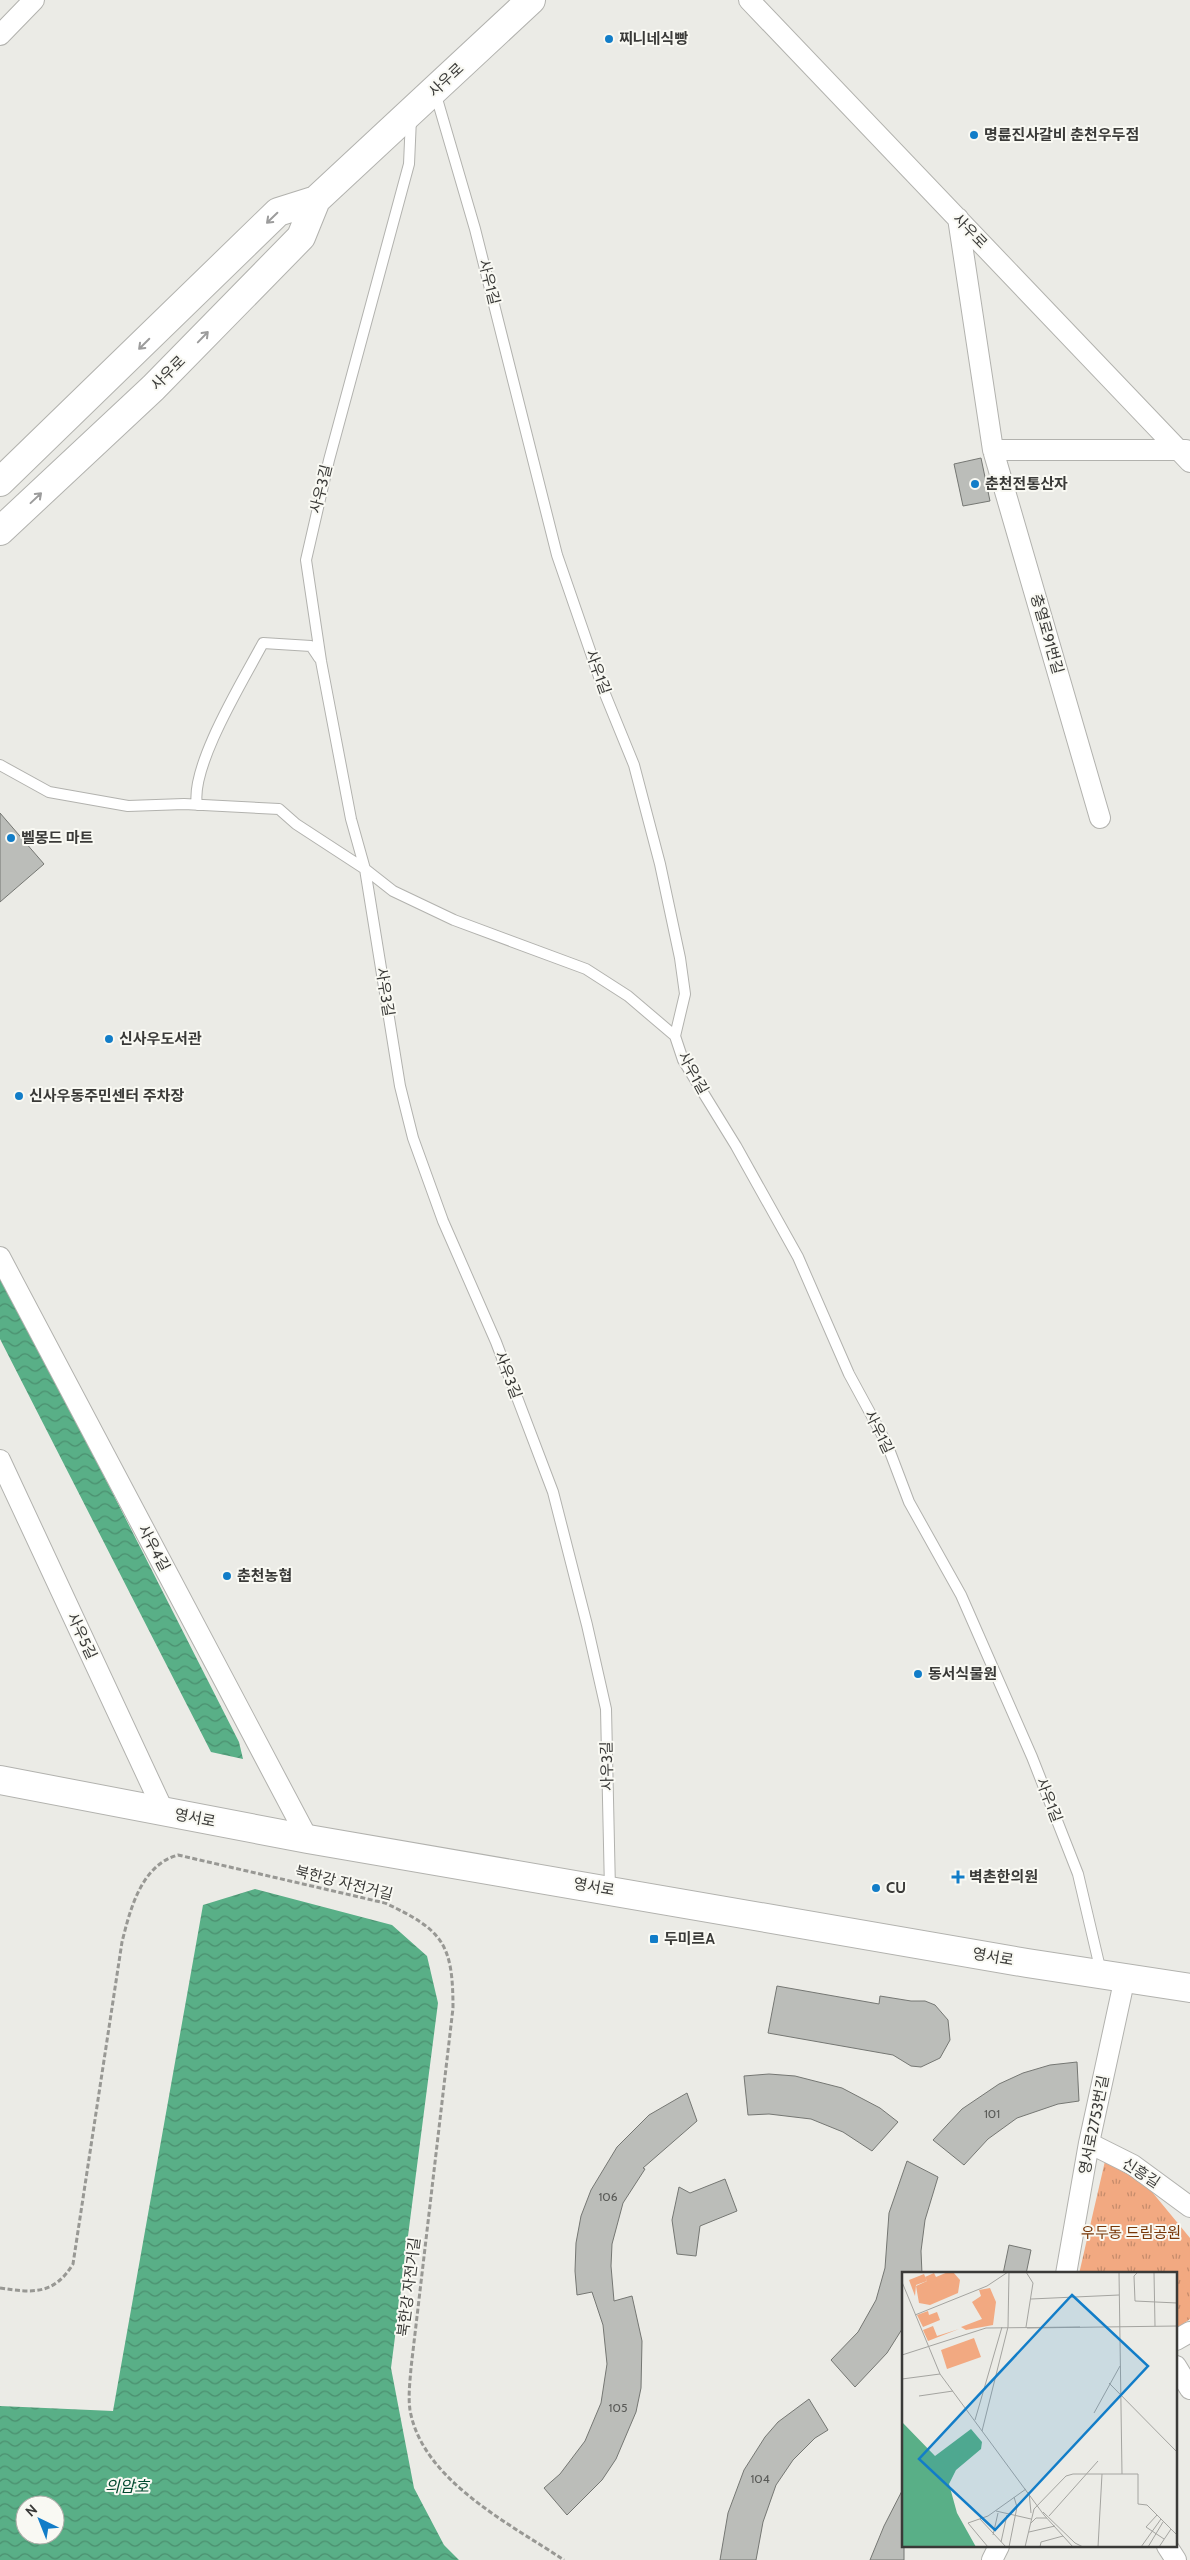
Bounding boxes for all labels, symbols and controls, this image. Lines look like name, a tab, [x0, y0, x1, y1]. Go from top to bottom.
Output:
place label: 찌니네식빵	[619, 30, 688, 48]
marker: 찌니네식빵	[603, 33, 615, 45]
street label: 사우로	[425, 59, 467, 101]
place label: 명륜진사갈비 춘천우두점	[984, 126, 1139, 144]
marker: 명륜진사갈비 춘천우두점	[968, 129, 980, 141]
street label: 사우로	[949, 210, 991, 252]
one-way arrow	[266, 212, 278, 224]
street label: 사우1길	[475, 257, 503, 307]
one-way arrow	[197, 331, 209, 343]
one-way arrow	[138, 338, 150, 350]
street label: 사우로	[147, 352, 189, 394]
street label: 사우3길	[306, 463, 336, 515]
place label: 춘천전통산자	[985, 475, 1068, 493]
marker: 춘천전통산자	[969, 478, 981, 490]
one-way arrow	[29, 492, 42, 504]
street label: 충열로91번길	[1027, 592, 1067, 676]
street label: 사우1길	[582, 647, 614, 697]
place label: 벨몽드 마트	[21, 829, 94, 847]
marker: 벨몽드 마트	[5, 832, 17, 844]
street label: 사우3길	[372, 966, 398, 1018]
place label: 신사우도서관	[119, 1030, 202, 1048]
marker: 신사우도서관	[103, 1033, 115, 1045]
street label: 사우1길	[674, 1048, 712, 1098]
place label: 신사우동주민센터 주차장	[29, 1087, 184, 1105]
marker: 신사우동주민센터 주차장	[13, 1090, 25, 1102]
street label: 사우3길	[491, 1349, 525, 1401]
street label: 사우1길	[861, 1407, 897, 1457]
street label: 사우4길	[134, 1522, 174, 1574]
place label: 춘천농협	[237, 1567, 292, 1585]
marker: 춘천농협	[221, 1570, 233, 1582]
street label: 사우5길	[63, 1610, 101, 1662]
place label: 동서식물원	[928, 1665, 997, 1683]
marker: 동서식물원	[912, 1668, 924, 1680]
street label: 사우3길	[598, 1741, 616, 1791]
street label: 사우1길	[1032, 1775, 1066, 1825]
street label: 영서로	[173, 1805, 217, 1831]
street label: 북한강 자전거길	[293, 1862, 395, 1904]
place label: 벽촌한의원	[969, 1868, 1038, 1886]
marker: 벽촌한의원	[951, 1870, 965, 1884]
street label: 영서로	[572, 1875, 616, 1899]
place label: CU	[886, 1879, 906, 1897]
marker: CU	[870, 1882, 882, 1894]
place label: 두미르A	[664, 1930, 715, 1948]
marker: 두미르A	[648, 1933, 660, 1945]
street label: 영서로	[971, 1945, 1015, 1969]
street label: 영서로2753번길	[1076, 2074, 1112, 2176]
house number: 101	[984, 2106, 1000, 2121]
street label: 신흥길	[1119, 2154, 1163, 2192]
house number: 106	[598, 2189, 618, 2204]
park label: 우두동 드림공원	[1081, 2224, 1181, 2242]
street label: 북한강 자전거길	[394, 2236, 424, 2338]
inset map	[902, 2272, 1178, 2548]
house number: 105	[609, 2400, 627, 2415]
house number: 104	[750, 2471, 770, 2486]
water label: 의암호	[105, 2477, 150, 2496]
north arrow	[15, 2495, 65, 2545]
text: N	[21, 2501, 41, 2520]

